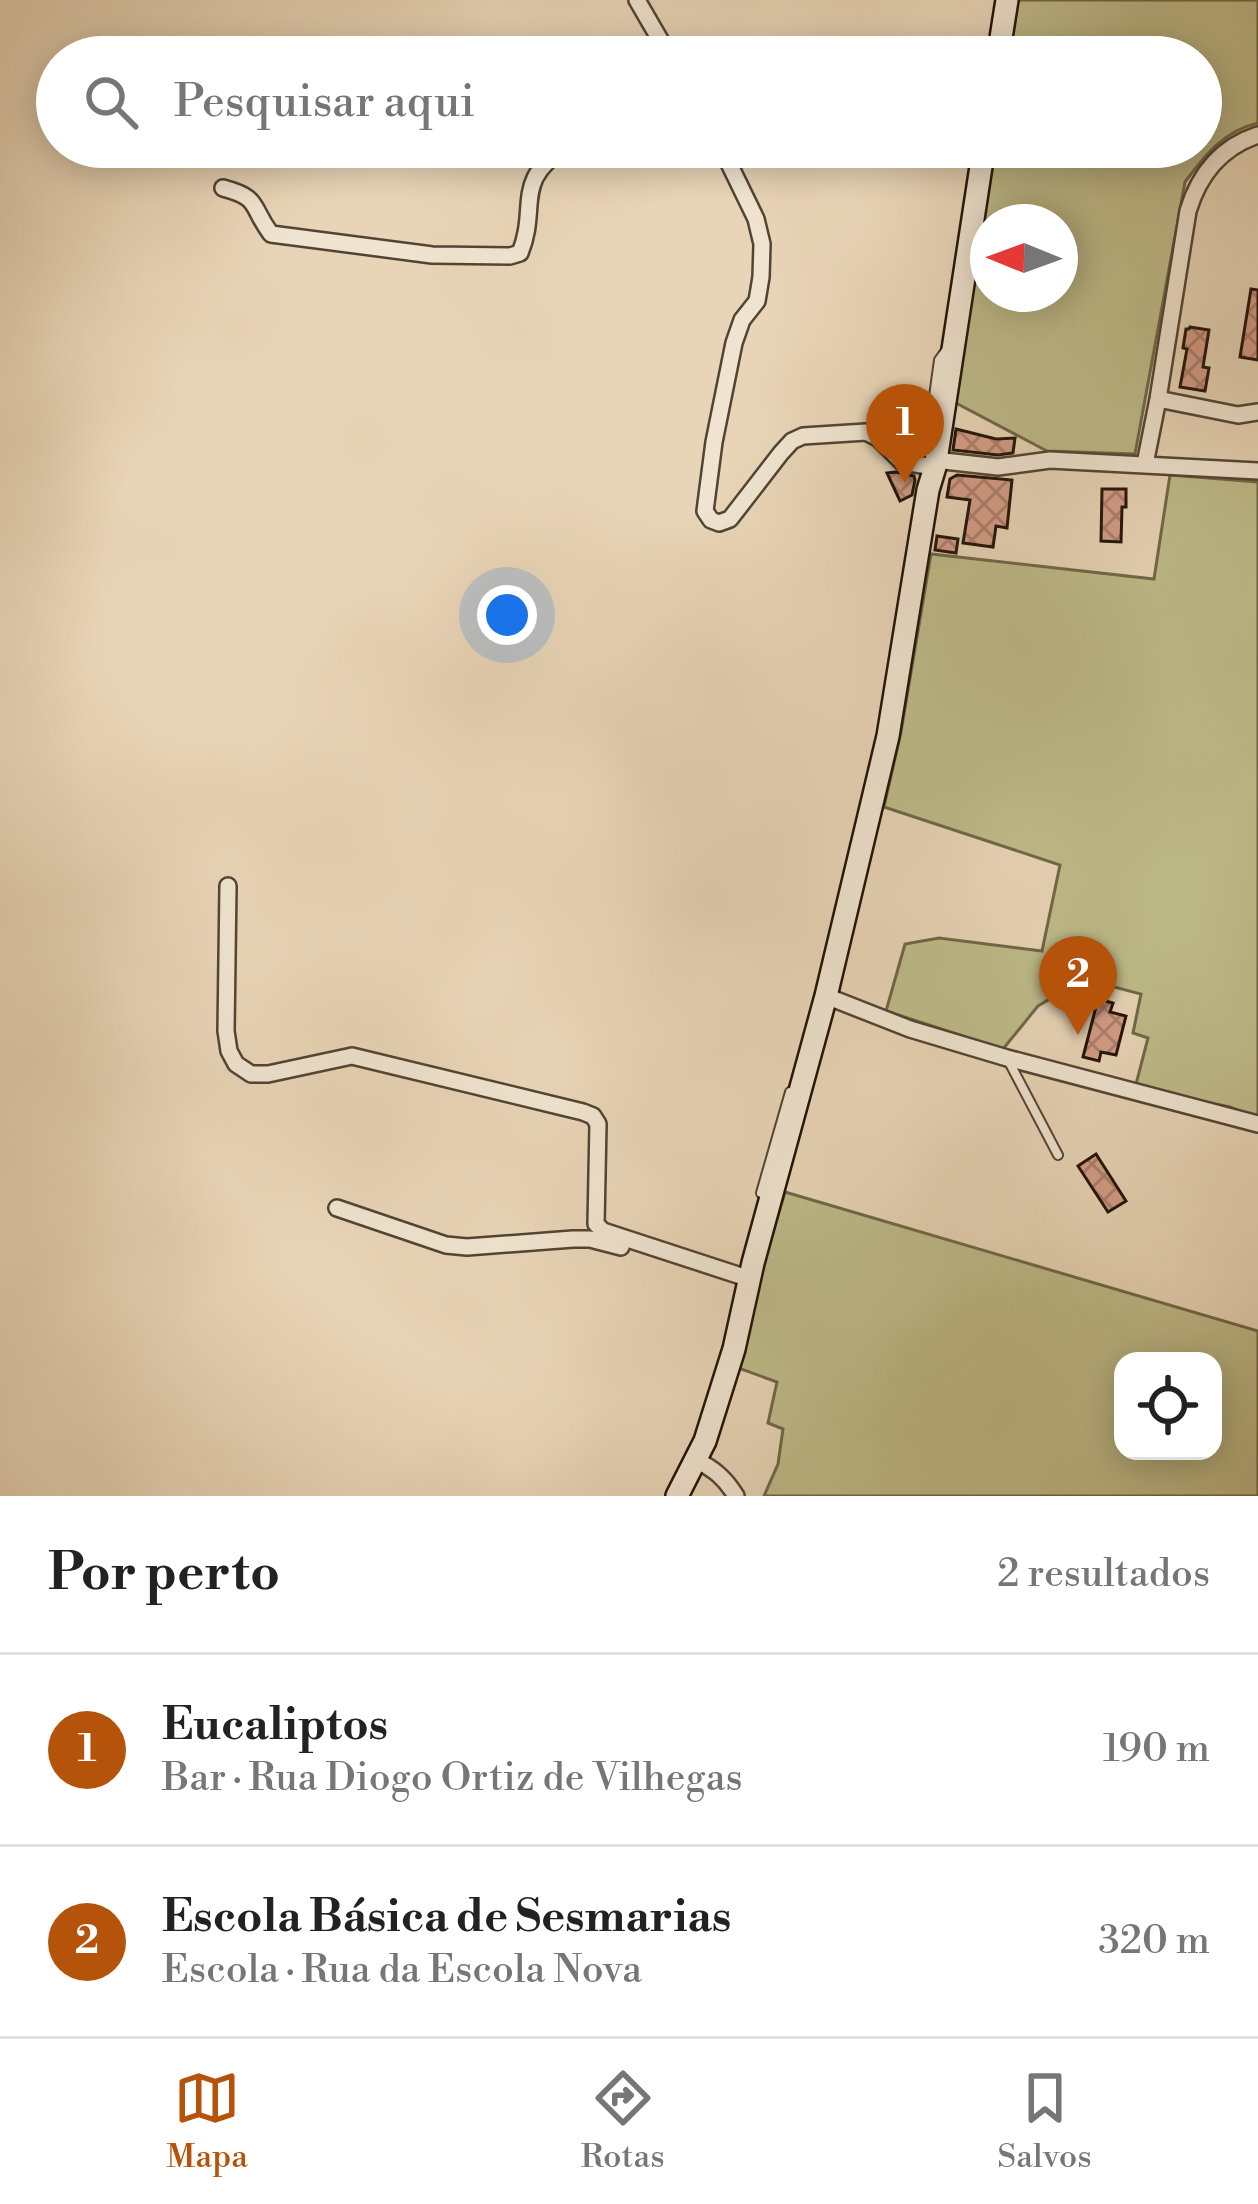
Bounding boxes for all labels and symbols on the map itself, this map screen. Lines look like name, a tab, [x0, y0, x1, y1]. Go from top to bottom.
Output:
north arrow	[970, 204, 1078, 312]
pin: 1	[866, 384, 944, 483]
your location	[477, 585, 537, 645]
pin: 2	[1039, 936, 1117, 1035]

